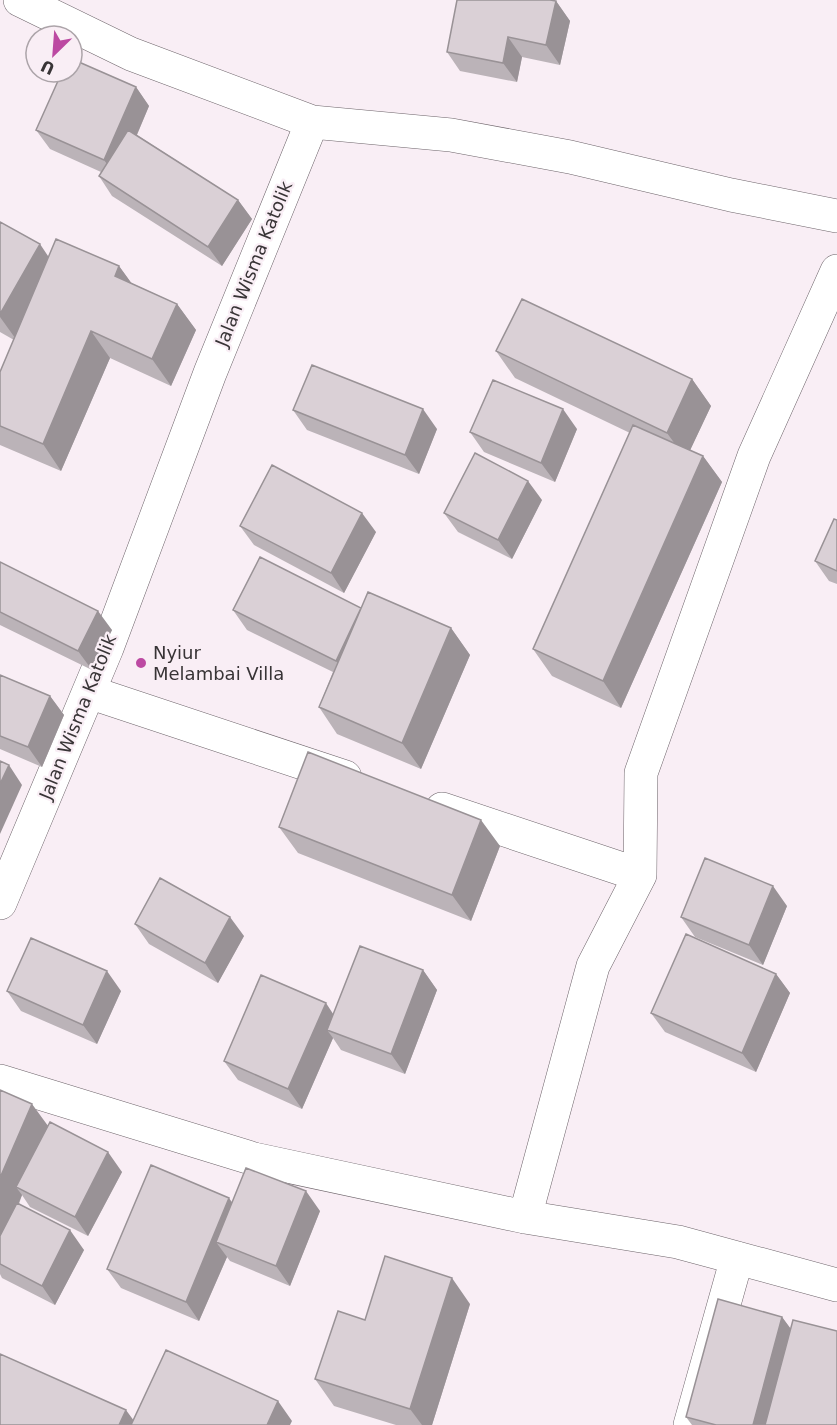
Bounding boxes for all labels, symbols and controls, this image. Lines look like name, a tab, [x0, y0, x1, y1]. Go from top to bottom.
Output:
north arrow	[24, 24, 84, 84]
text: U	[38, 56, 58, 78]
street label: Jalan Wisma Katolik	[210, 177, 297, 351]
street label: Jalan Wisma Katolik	[34, 630, 121, 804]
place label: Nyiur Melambai Villa	[153, 642, 284, 684]
marker: Nyiur Melambai Villa	[134, 656, 148, 670]

